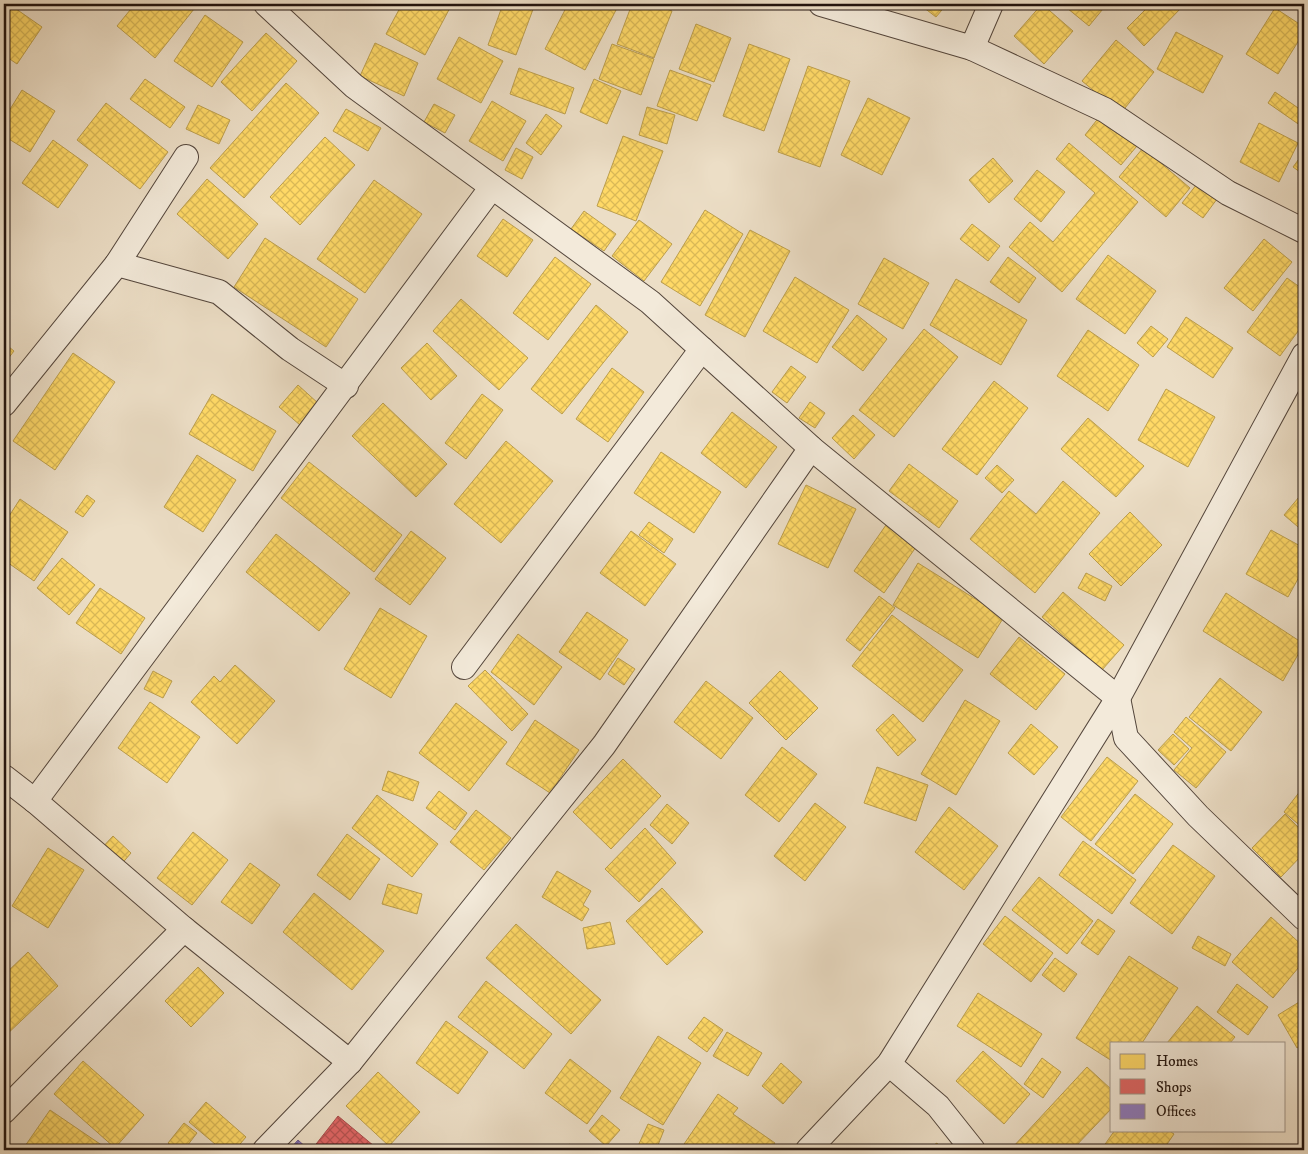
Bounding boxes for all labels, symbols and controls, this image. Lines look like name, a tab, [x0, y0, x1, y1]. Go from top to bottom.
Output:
legend	[1110, 1042, 1286, 1132]
text: Homes	[1156, 1052, 1198, 1071]
text: Shops	[1156, 1078, 1192, 1097]
text: Offices	[1156, 1102, 1196, 1121]

